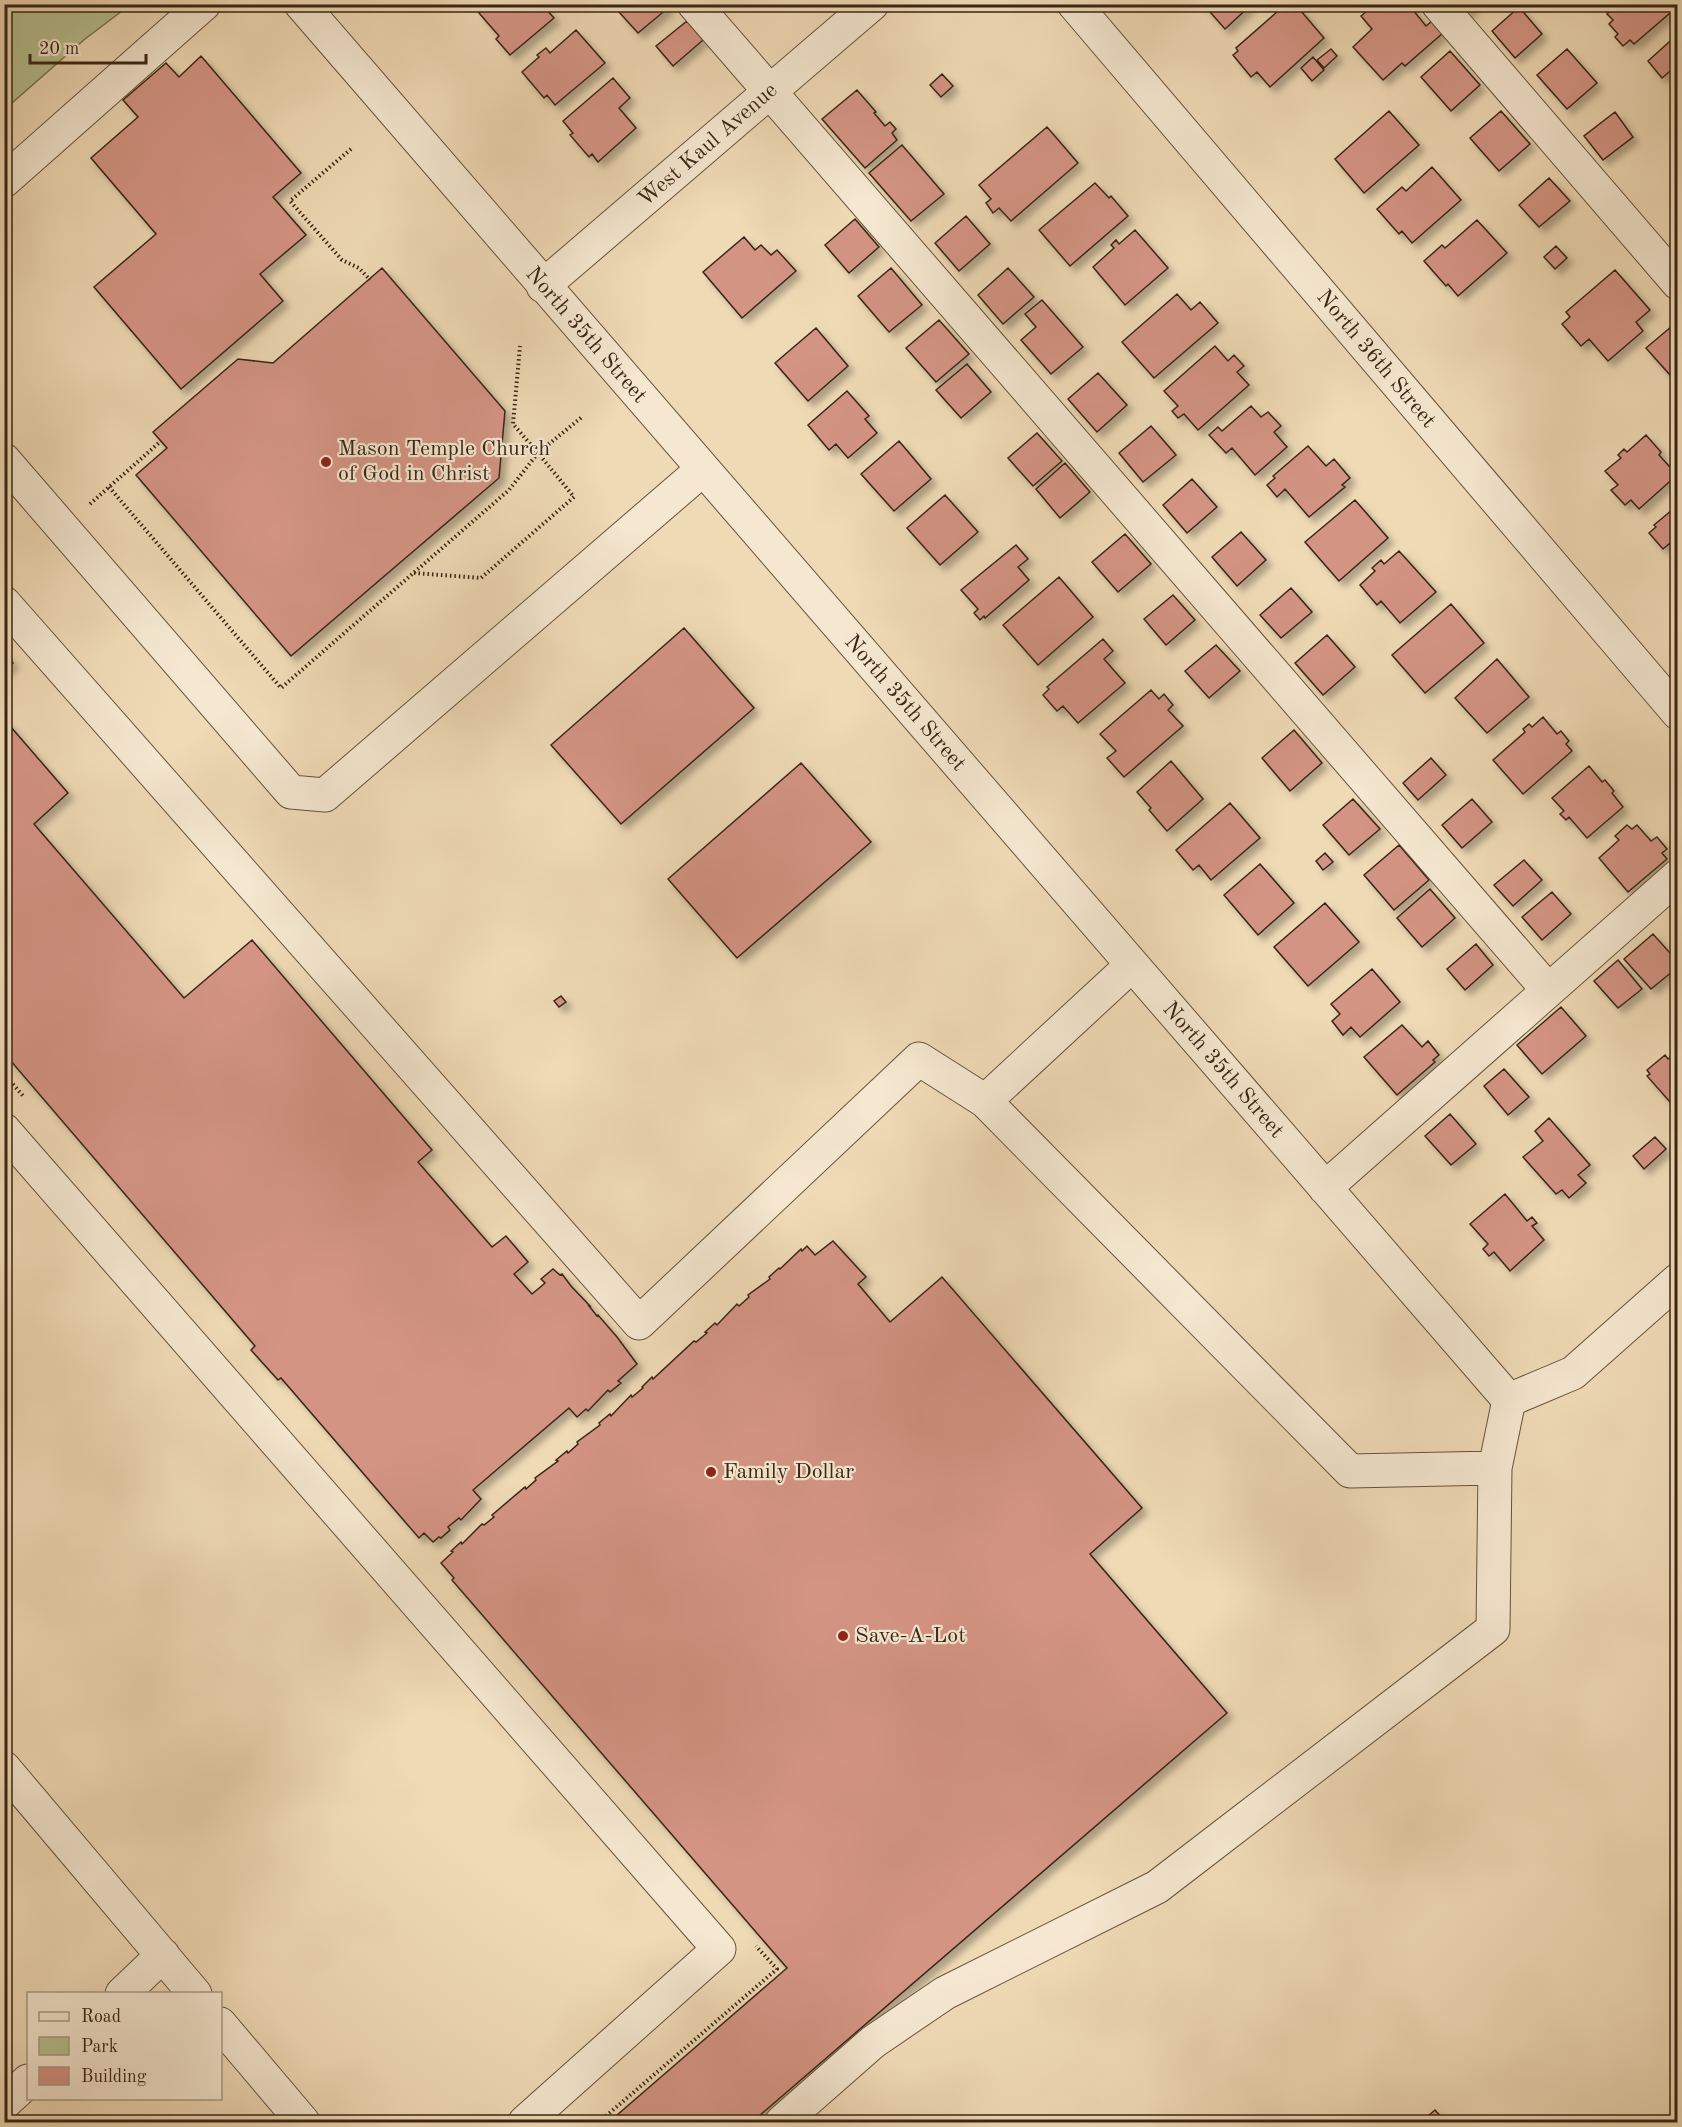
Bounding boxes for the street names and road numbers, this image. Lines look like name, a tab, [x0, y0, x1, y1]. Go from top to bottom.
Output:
street label: West Kaul Avenue	[634, 79, 782, 211]
street label: North 35th Street	[521, 263, 651, 407]
street label: North 36th Street	[1312, 286, 1440, 432]
street label: North 35th Street	[840, 631, 970, 775]
street label: North 35th Street	[1158, 998, 1288, 1142]

